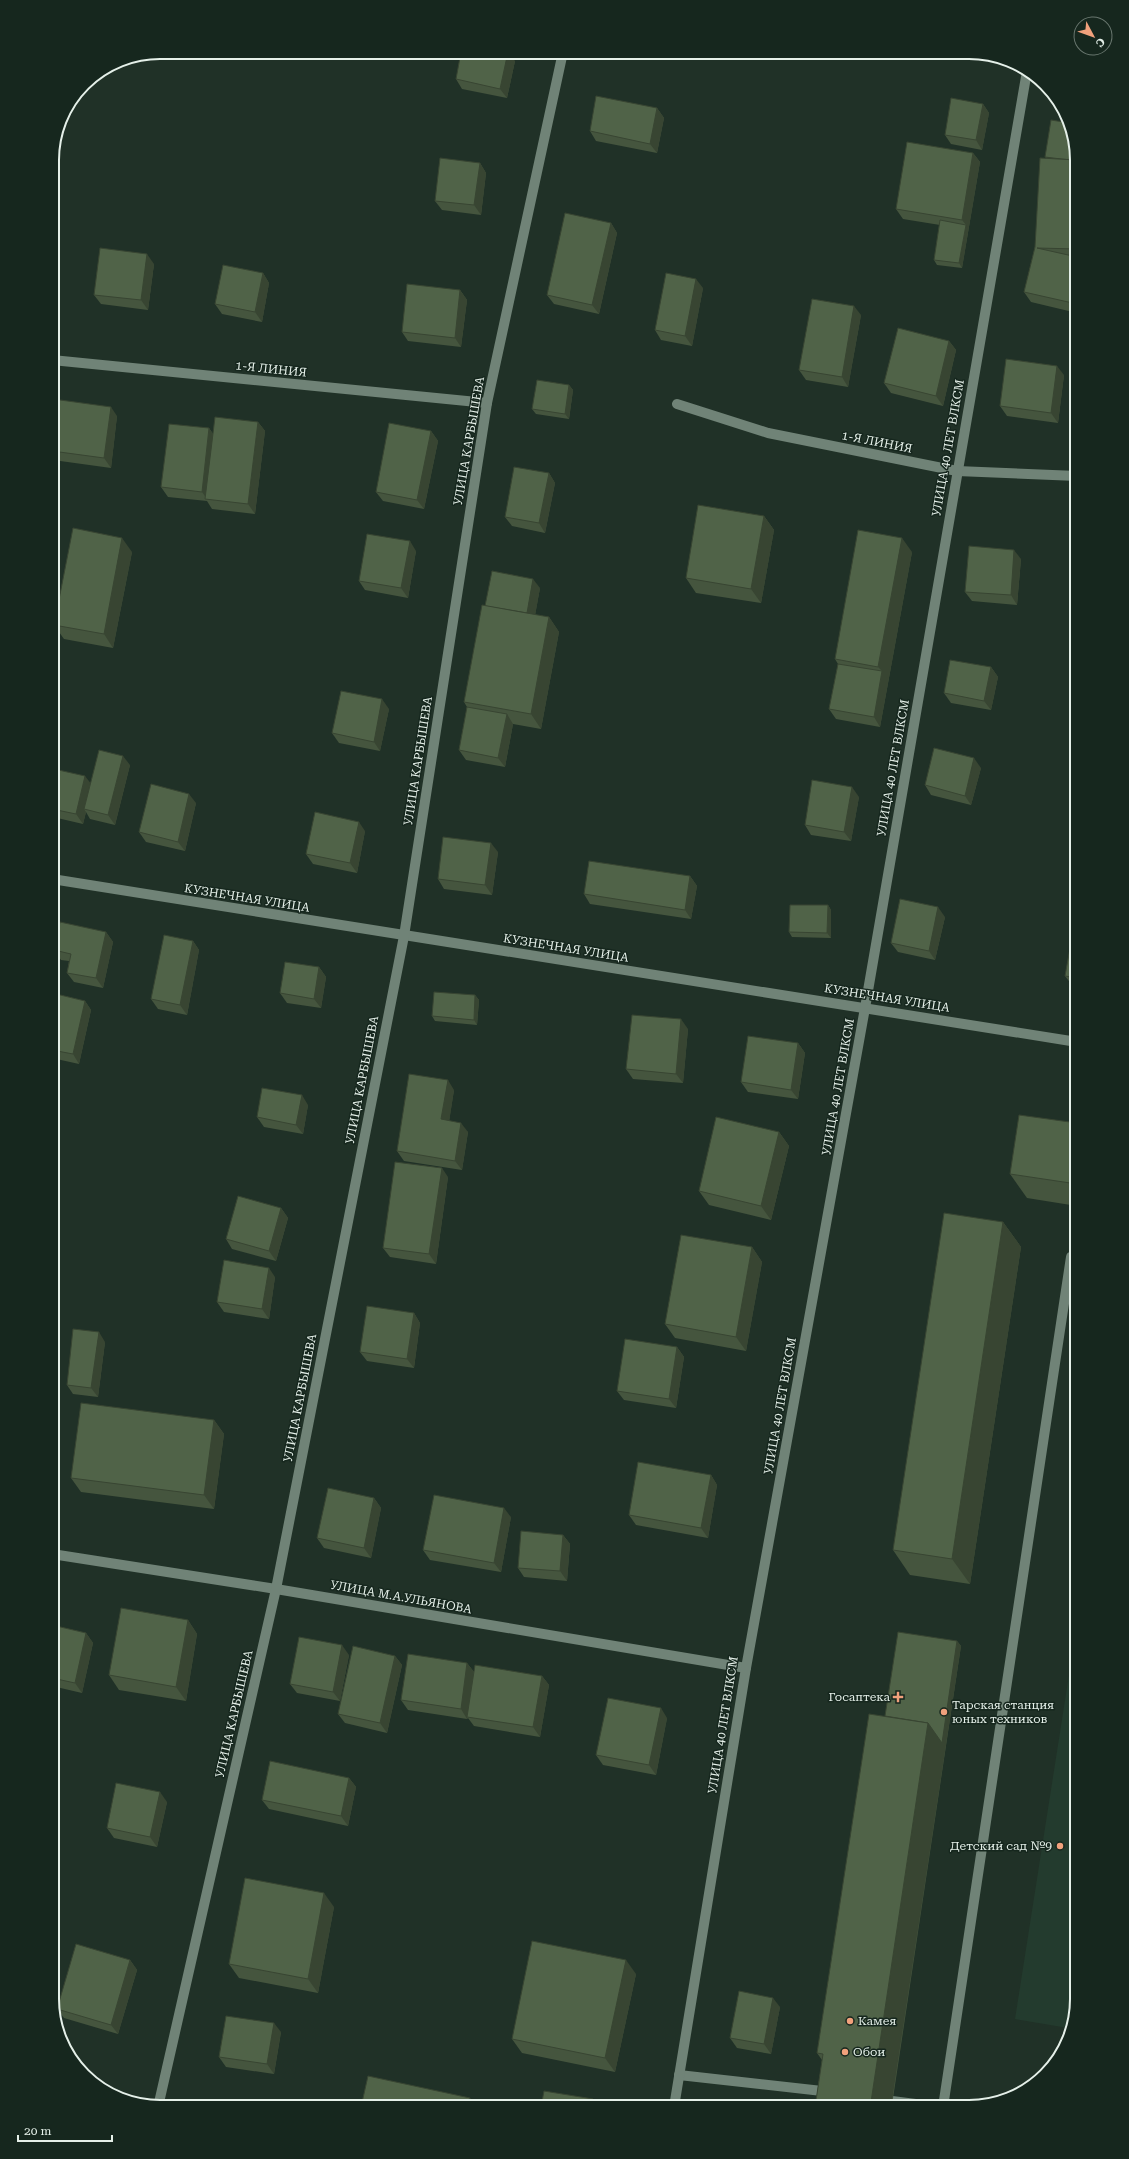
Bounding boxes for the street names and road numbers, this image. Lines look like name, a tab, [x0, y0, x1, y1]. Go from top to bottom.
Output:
street label: 1-Я ЛИНИЯ	[235, 358, 307, 380]
street label: УЛИЦА КАРБЫШЕВА	[451, 375, 487, 507]
street label: УЛИЦА 40 ЛЕТ ВЛКСМ	[929, 378, 967, 518]
street label: 1-Я ЛИНИЯ	[841, 428, 913, 456]
street label: УЛИЦА КАРБЫШЕВА	[401, 695, 435, 827]
street label: УЛИЦА 40 ЛЕТ ВЛКСМ	[874, 698, 912, 838]
street label: КУЗНЕЧНАЯ УЛИЦА	[183, 881, 311, 915]
street label: КУЗНЕЧНАЯ УЛИЦА	[502, 931, 630, 965]
street label: КУЗНЕЧНАЯ УЛИЦА	[823, 981, 951, 1015]
street label: УЛИЦА КАРБЫШЕВА	[343, 1014, 381, 1145]
street label: УЛИЦА 40 ЛЕТ ВЛКСМ	[819, 1017, 857, 1157]
street label: УЛИЦА КАРБЫШЕВА	[281, 1332, 319, 1463]
street label: УЛИЦА 40 ЛЕТ ВЛКСМ	[761, 1336, 799, 1476]
street label: УЛИЦА М.А.УЛЬЯНОВА	[329, 1578, 473, 1616]
street label: УЛИЦА КАРБЫШЕВА	[212, 1648, 256, 1779]
street label: УЛИЦА 40 ЛЕТ ВЛКСМ	[705, 1655, 741, 1795]

